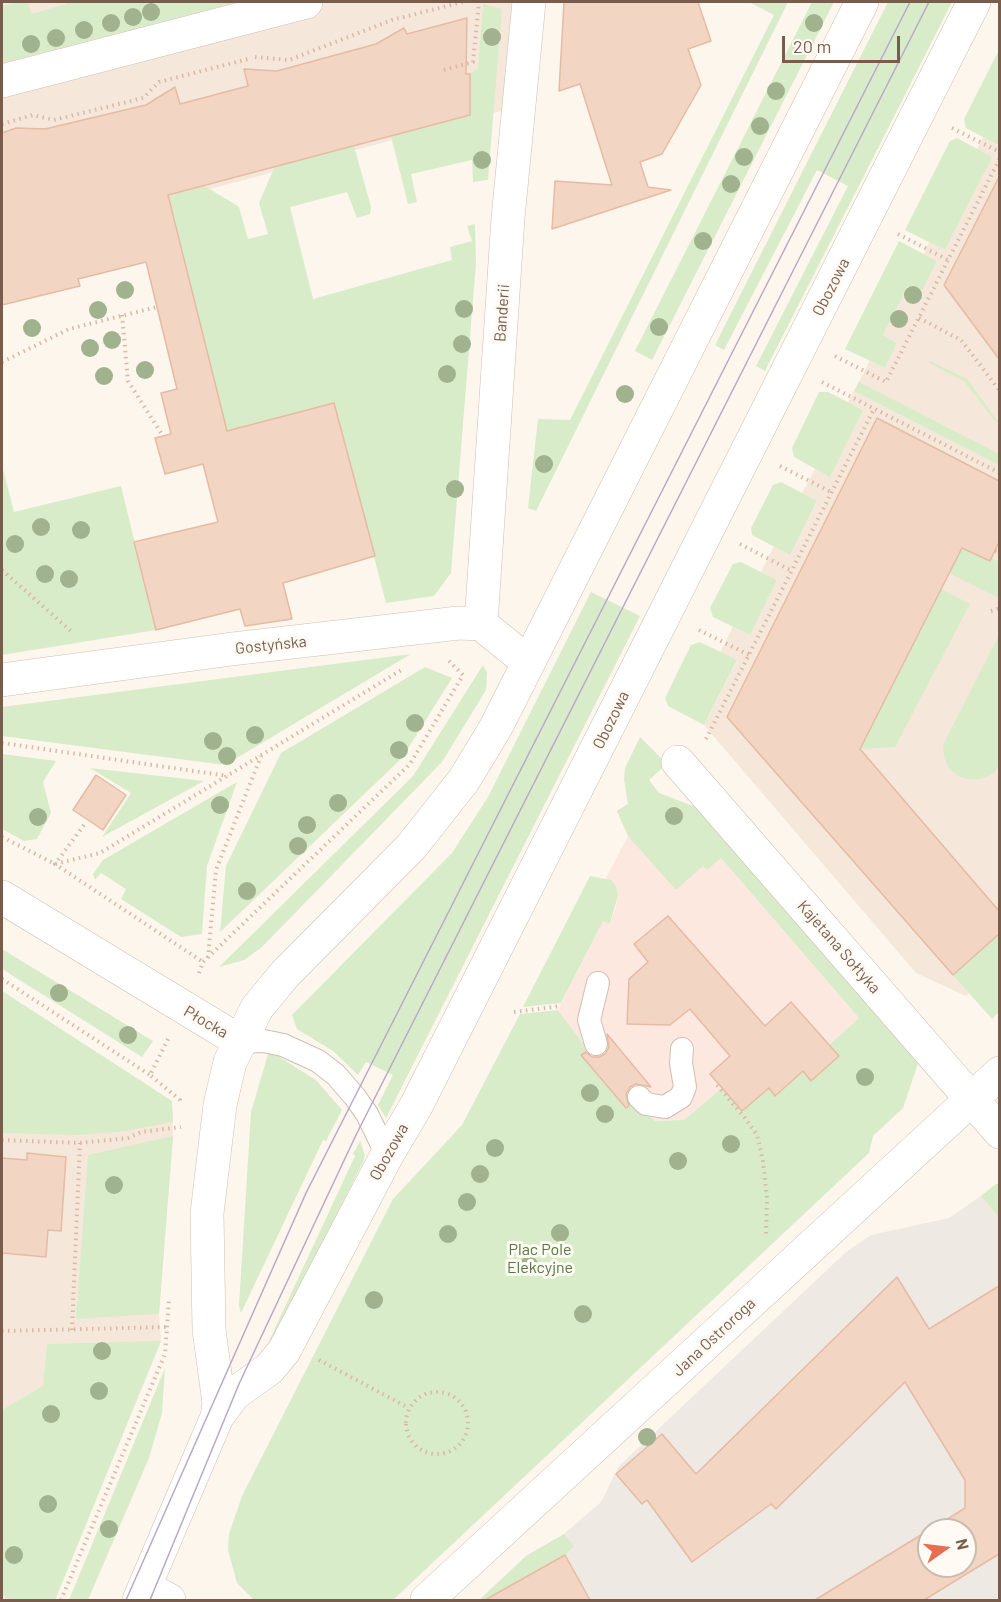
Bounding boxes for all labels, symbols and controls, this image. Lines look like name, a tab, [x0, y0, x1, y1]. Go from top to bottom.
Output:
scale bar	[785, 24, 904, 62]
text: 20 m	[793, 35, 831, 57]
street label: Obozowa	[808, 255, 854, 319]
street label: Banderii	[490, 283, 514, 343]
street label: Gostyńska	[234, 632, 308, 658]
street label: Obozowa	[589, 688, 633, 752]
street label: Kajetana Sołtyka	[793, 897, 885, 997]
street label: Płocka	[180, 1002, 232, 1042]
street label: Obozowa	[365, 1120, 413, 1184]
park label: Plac Pole Elekcyjne	[507, 1240, 573, 1278]
street label: Jana Ostroroga	[668, 1294, 760, 1380]
north arrow	[917, 1518, 977, 1578]
text: N	[953, 1537, 974, 1551]

